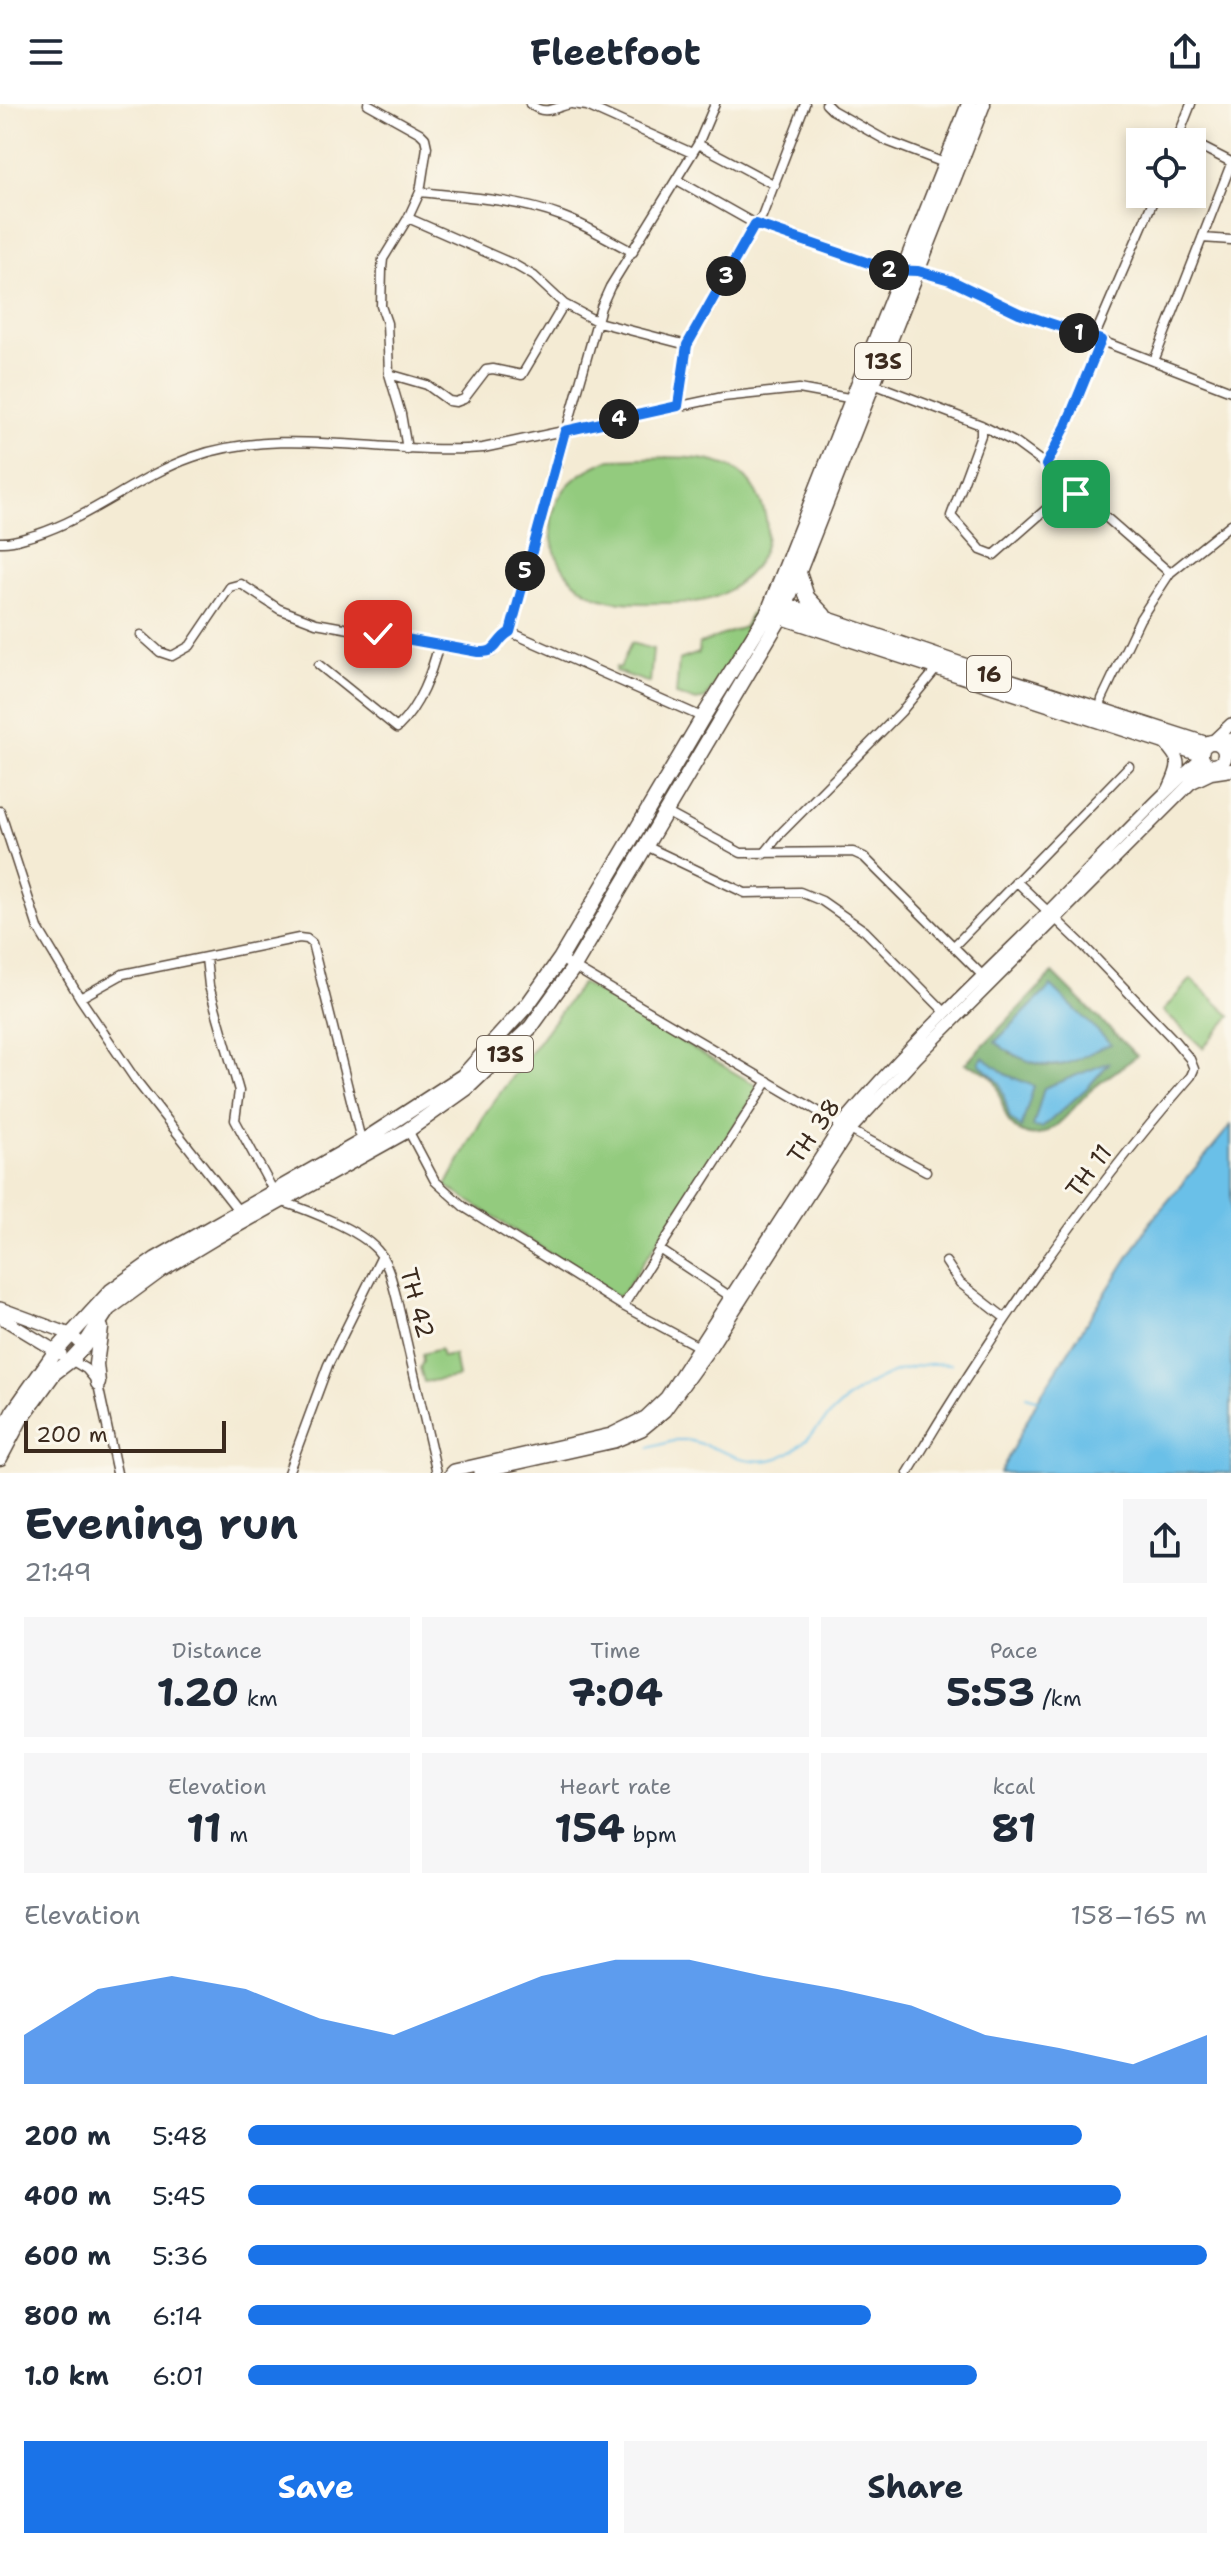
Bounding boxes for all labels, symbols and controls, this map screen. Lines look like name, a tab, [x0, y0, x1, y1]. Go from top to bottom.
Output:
text: Fleetfoot	[530, 28, 701, 77]
icon: menu	[24, 30, 68, 74]
icon: share	[1163, 30, 1207, 74]
map controls	[1126, 128, 1206, 208]
button: locate	[1126, 128, 1206, 208]
pin: 2	[869, 250, 909, 290]
text: 2	[881, 255, 897, 284]
pin: 3	[706, 256, 746, 296]
text: 3	[718, 261, 734, 290]
pin: 1	[1059, 313, 1099, 353]
text: 1	[1074, 318, 1084, 347]
road number: 13S	[855, 343, 911, 379]
pin: 4	[599, 399, 639, 439]
text: 4	[611, 404, 627, 433]
pin	[1042, 460, 1110, 528]
icon: arrive	[1054, 472, 1098, 516]
pin: 5	[505, 551, 545, 591]
text: 5	[518, 556, 532, 585]
pin	[344, 600, 412, 668]
icon: check	[356, 612, 400, 656]
road number: 16	[967, 656, 1011, 692]
road number: 13S	[477, 1036, 533, 1072]
street label: TH 38	[780, 1092, 848, 1170]
street label: TH 11	[1059, 1138, 1119, 1204]
street label: TH 42	[392, 1264, 442, 1342]
scale bar	[24, 1417, 226, 1453]
text: 200 m	[36, 1420, 108, 1449]
text: Evening run	[24, 1494, 298, 1553]
button: share	[1123, 1499, 1207, 1583]
text: 21:49	[24, 1554, 92, 1589]
text: Distance	[172, 1636, 262, 1665]
text: Time	[590, 1636, 641, 1665]
text: Pace	[990, 1636, 1038, 1665]
text: 1.20	[157, 1665, 239, 1719]
text: 7:04	[568, 1665, 663, 1719]
text: 5:53	[946, 1665, 1035, 1719]
text: km	[239, 1684, 278, 1713]
text: /km	[1035, 1684, 1082, 1713]
text: Elevation	[168, 1772, 266, 1801]
text: Heart rate	[559, 1772, 672, 1801]
text: kcal	[992, 1772, 1035, 1801]
text: 11	[186, 1801, 222, 1855]
text: 154	[554, 1801, 625, 1855]
text: 81	[991, 1801, 1037, 1855]
text: m	[222, 1820, 248, 1849]
text: bpm	[625, 1820, 677, 1849]
text: Elevation	[24, 1897, 140, 1932]
text: 158–165 m	[1071, 1897, 1207, 1932]
text: 200 m	[24, 2118, 111, 2153]
text: 5:48	[152, 2118, 208, 2153]
text: 400 m	[24, 2178, 111, 2213]
text: 5:45	[152, 2178, 206, 2213]
text: 600 m	[24, 2238, 111, 2273]
text: 5:36	[152, 2238, 208, 2273]
text: 800 m	[24, 2298, 111, 2333]
text: 6:14	[152, 2298, 202, 2333]
text: 1.0 km	[24, 2358, 109, 2393]
text: 6:01	[152, 2358, 204, 2393]
button: Save	[24, 2441, 608, 2533]
button: Share	[624, 2441, 1207, 2533]

